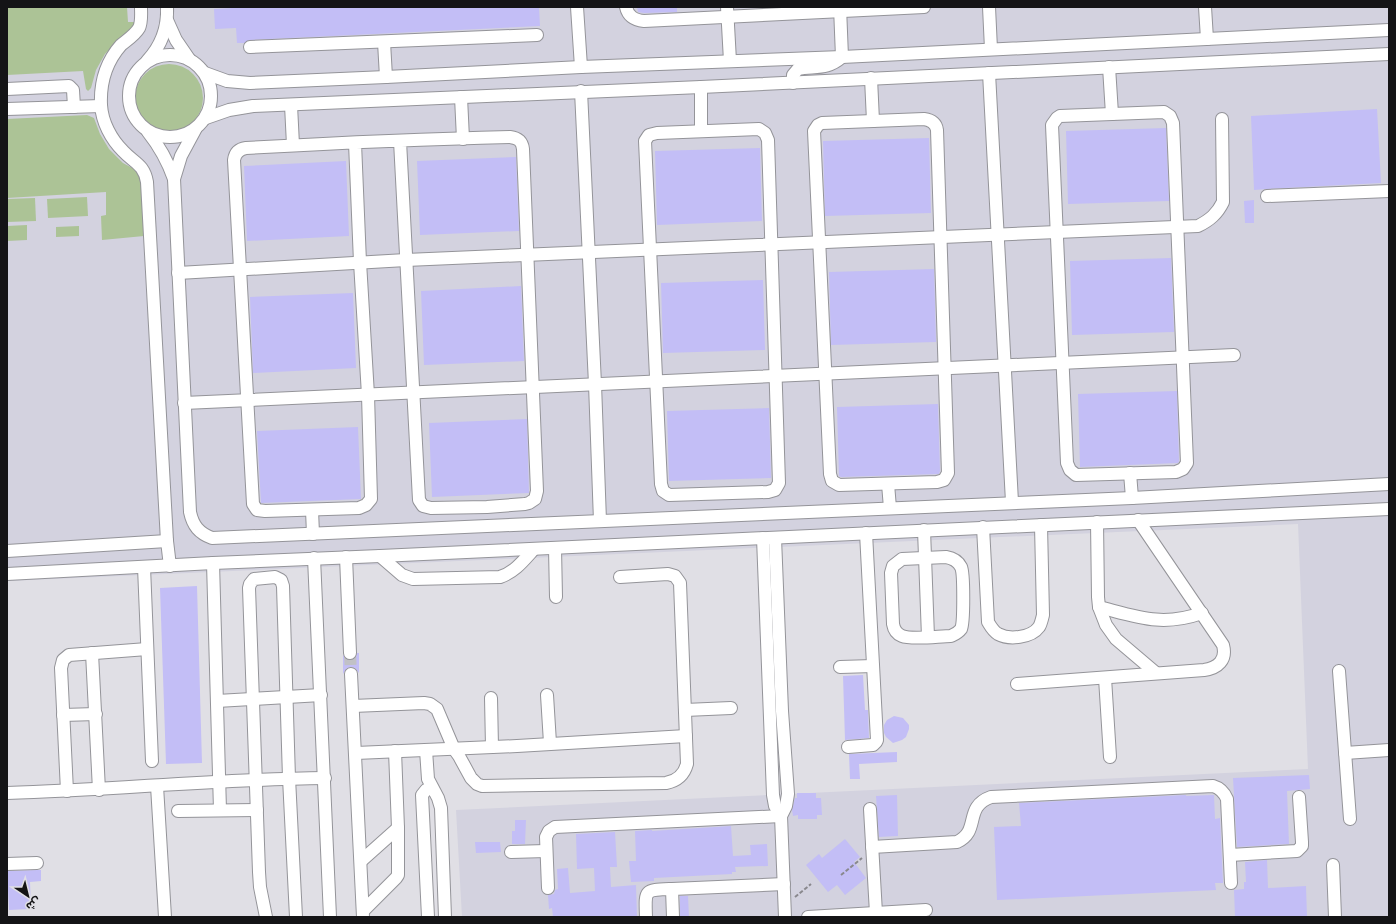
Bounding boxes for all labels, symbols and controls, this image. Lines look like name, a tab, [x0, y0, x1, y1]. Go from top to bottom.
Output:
north arrow	[8, 876, 48, 916]
text: ش	[24, 894, 44, 914]

